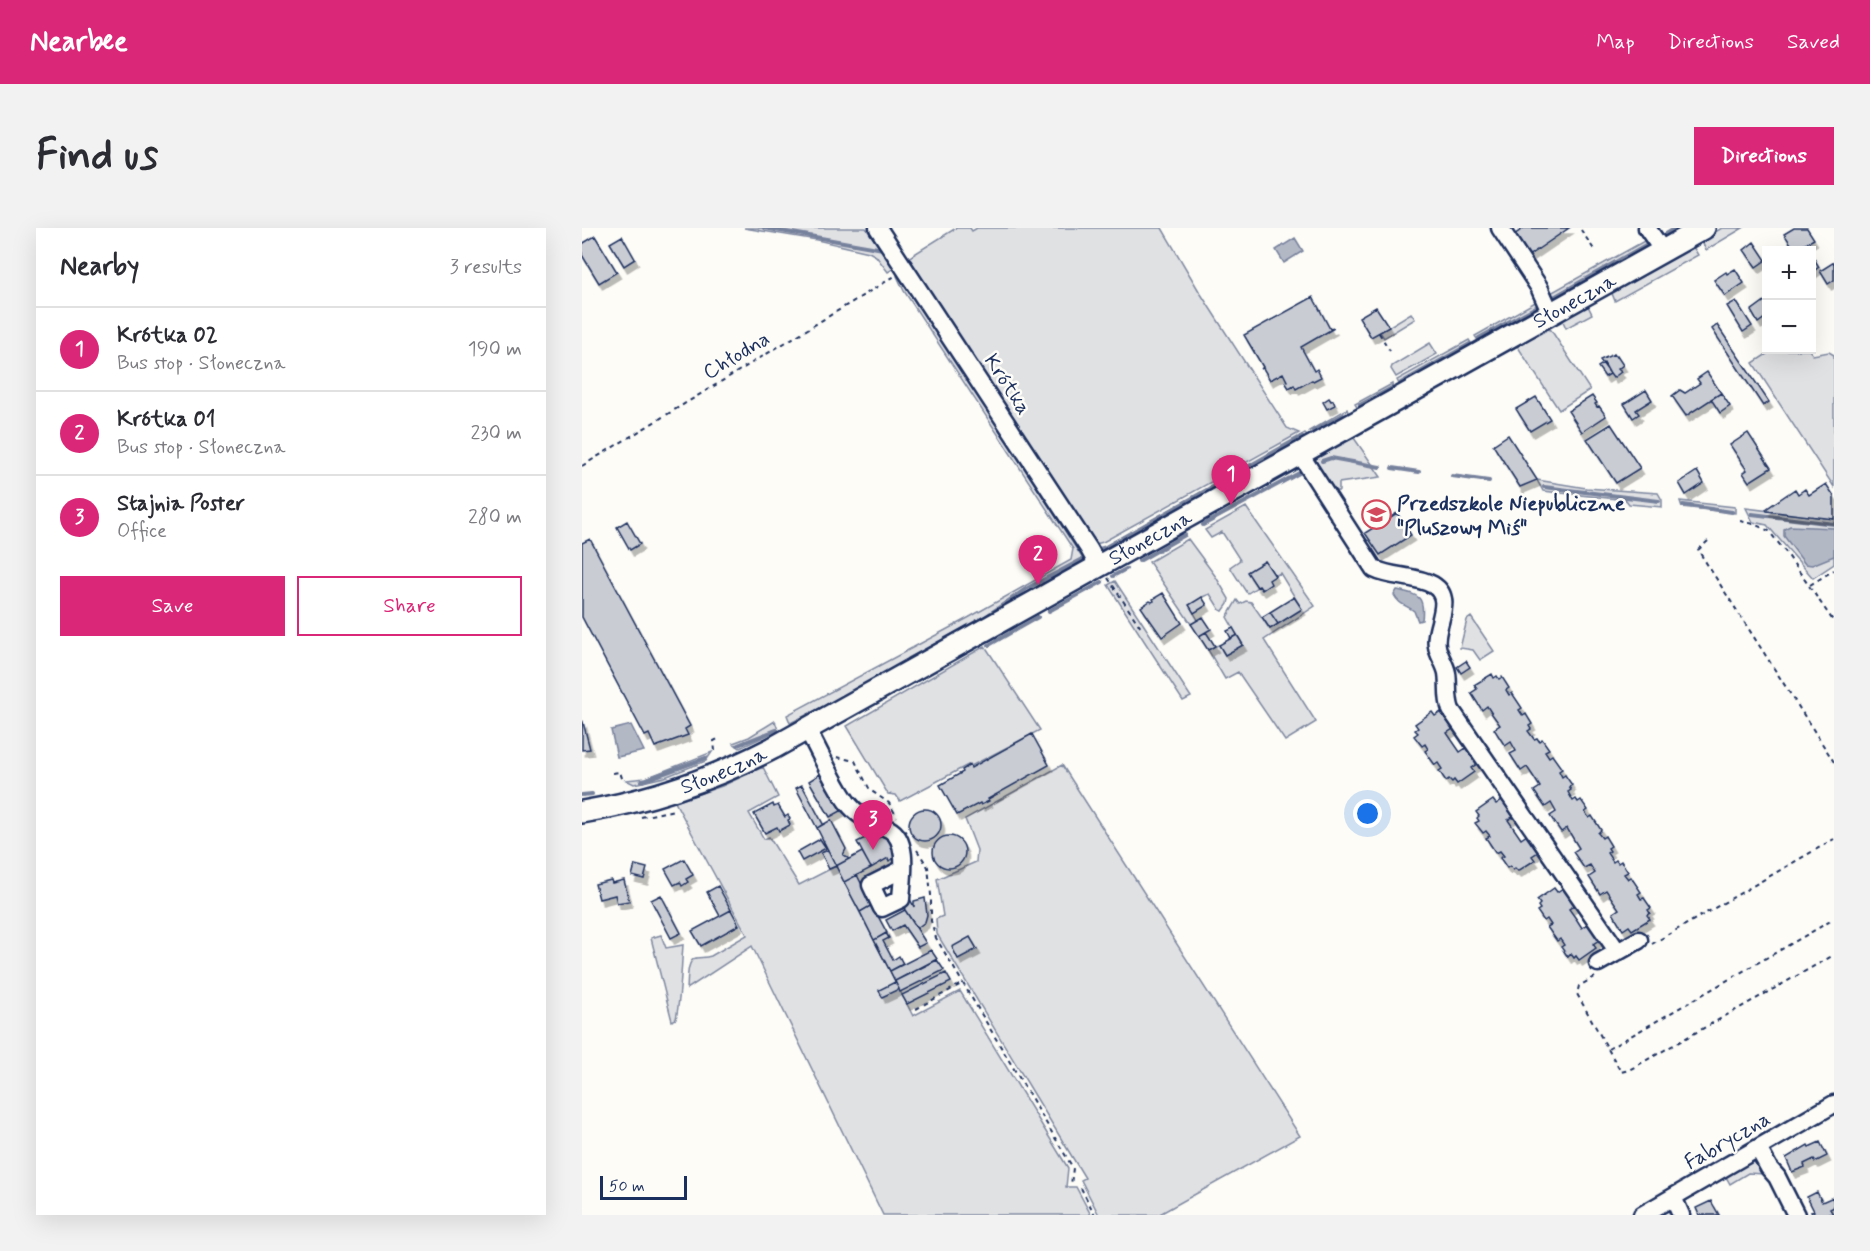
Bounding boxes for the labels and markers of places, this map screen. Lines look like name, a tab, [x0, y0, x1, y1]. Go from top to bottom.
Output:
pin: 1	[1212, 456, 1250, 505]
place label: Przedszkole Niepubliczne "Pluszowy Miś"	[1397, 490, 1626, 542]
school or university icon: Przedszkole Niepubliczne "Pluszowy Miś"	[1360, 499, 1392, 531]
pin: 2	[1018, 536, 1058, 585]
pin: 3	[854, 800, 892, 850]

